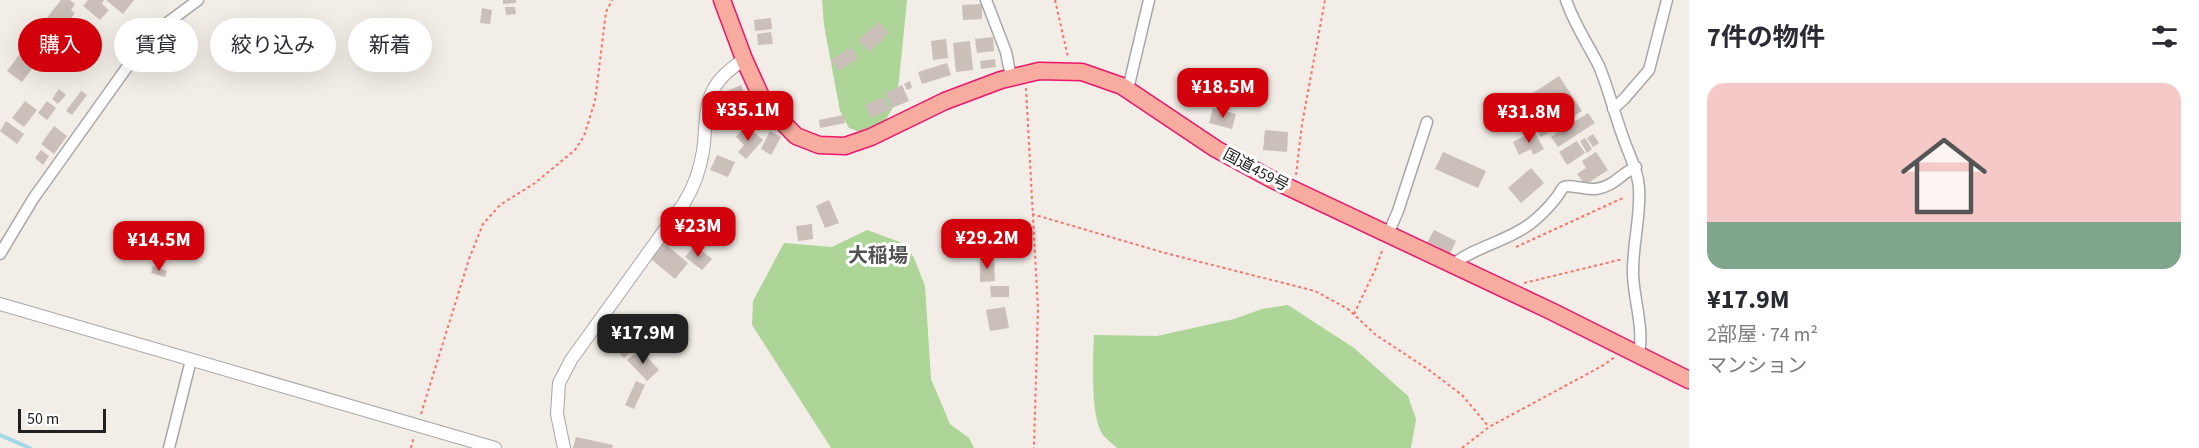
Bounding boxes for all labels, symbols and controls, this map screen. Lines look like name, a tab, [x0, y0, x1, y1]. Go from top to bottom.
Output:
chip: 購入	[18, 18, 102, 72]
chip: 賃貸	[114, 18, 198, 72]
chip: 絞り込み	[210, 18, 336, 72]
chip: 新着	[348, 18, 432, 72]
text: 7件の物件	[1707, 19, 1825, 56]
icon: filters	[2148, 20, 2181, 53]
pin: ¥18.5M	[1174, 68, 1272, 119]
text: ¥18.5M	[1191, 73, 1255, 101]
pin: ¥35.1M	[699, 91, 797, 142]
pin: ¥31.8M	[1480, 93, 1578, 144]
text: ¥35.1M	[716, 96, 780, 124]
text: ¥31.8M	[1497, 98, 1561, 126]
icon: home	[1890, 122, 1998, 230]
street label: 国道459号	[1219, 143, 1293, 197]
pin: ¥23M	[662, 207, 734, 258]
text: ¥23M	[675, 212, 721, 240]
pin: ¥29.2M	[938, 219, 1036, 270]
pin: ¥14.5M	[110, 221, 208, 272]
text: ¥29.2M	[955, 224, 1019, 252]
text: ¥14.5M	[127, 226, 191, 254]
district label: 大稲場	[848, 242, 908, 270]
text: ¥17.9M	[1707, 281, 1790, 318]
pin: ¥17.9M	[594, 314, 692, 365]
text: ¥17.9M	[611, 319, 675, 347]
text: 2部屋 · 74 m²	[1707, 321, 1818, 349]
text: マンション	[1707, 352, 1807, 380]
scale bar	[18, 406, 106, 434]
text: 50 m	[27, 408, 59, 430]

